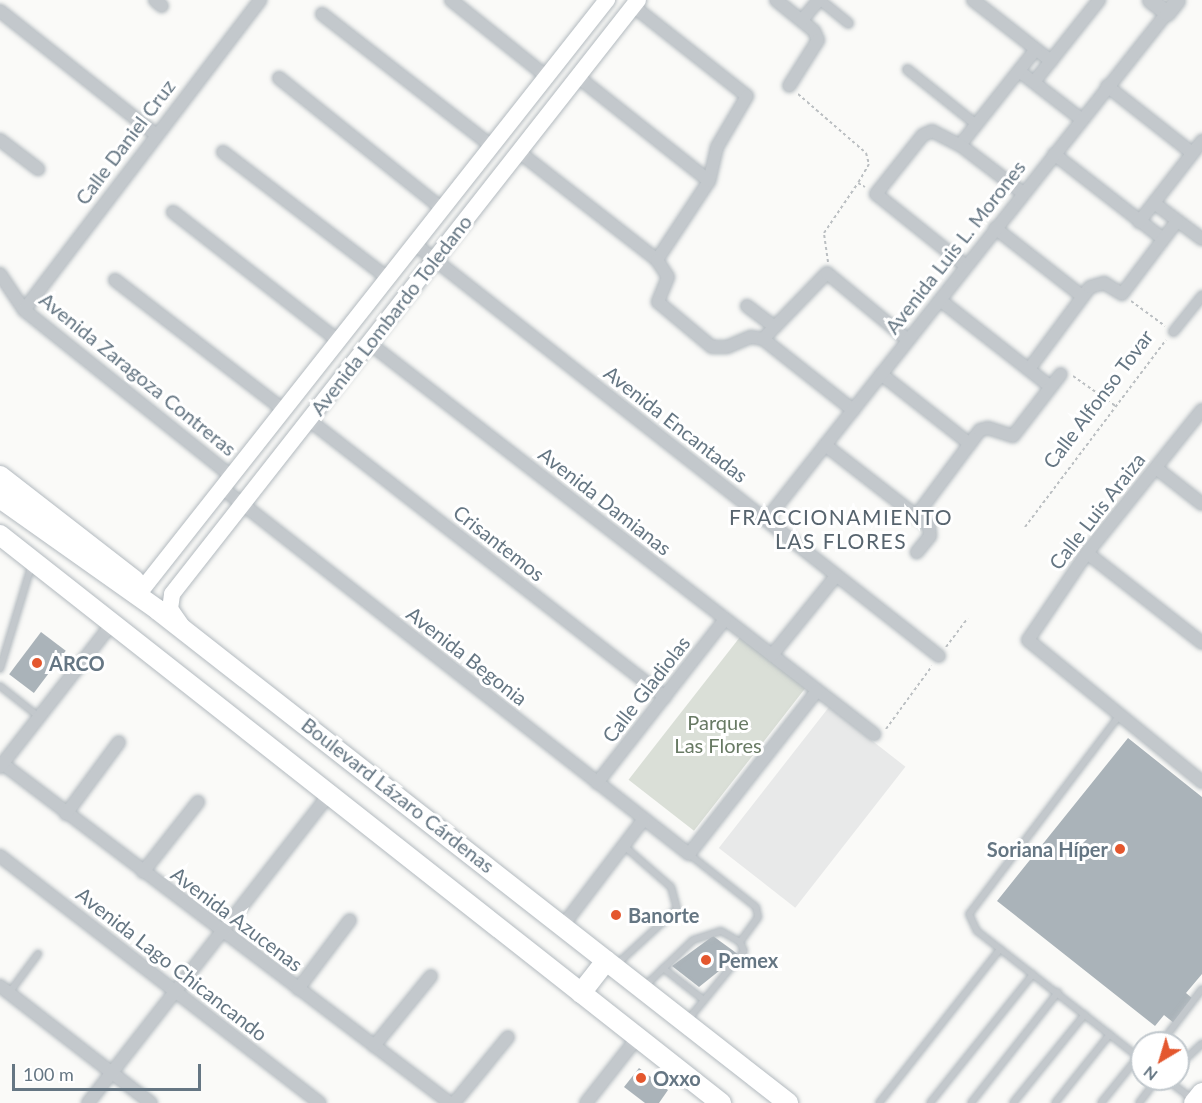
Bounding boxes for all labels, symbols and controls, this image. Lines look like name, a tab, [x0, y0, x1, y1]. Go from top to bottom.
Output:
street label: Calle Daniel Cruz	[70, 75, 180, 209]
street label: Avenida Luis L. Morones	[880, 156, 1030, 338]
street label: Avenida Lombardo Toledano	[305, 210, 477, 420]
street label: Avenida Zaragoza Contreras	[35, 287, 241, 461]
street label: Calle Alfonso Tovar	[1038, 324, 1158, 474]
street label: Avenida Encantadas	[599, 361, 753, 487]
street label: Avenida Damianas	[534, 442, 676, 560]
street label: Calle Luis Araiza	[1044, 448, 1150, 574]
street label: Crisantemos	[449, 500, 549, 586]
district label: FRACCIONAMIENTO LAS FLORES	[729, 504, 953, 554]
street label: Avenida Begonia	[402, 601, 532, 711]
street label: Calle Gladiolas	[597, 631, 695, 747]
place label: ARCO	[49, 651, 105, 675]
marker: ARCO	[30, 656, 44, 670]
park label: Parque Las Flores	[674, 711, 762, 758]
street label: Boulevard Lázaro Cárdenas	[297, 712, 499, 878]
place label: Soriana Híper	[987, 837, 1108, 861]
marker: Soriana Híper	[1113, 842, 1127, 856]
street label: Avenida Azucenas	[166, 862, 308, 976]
street label: Avenida Lago Chicancando	[72, 882, 272, 1046]
place label: Banorte	[628, 903, 699, 927]
marker: Banorte	[609, 908, 623, 922]
place label: Pemex	[718, 948, 778, 972]
marker: Pemex	[699, 953, 713, 967]
north arrow	[1130, 1031, 1190, 1091]
scale bar	[15, 1052, 204, 1090]
text: 100 m	[23, 1063, 74, 1085]
text: N	[1139, 1063, 1161, 1085]
place label: Oxxo	[653, 1066, 701, 1090]
marker: Oxxo	[634, 1071, 648, 1085]

